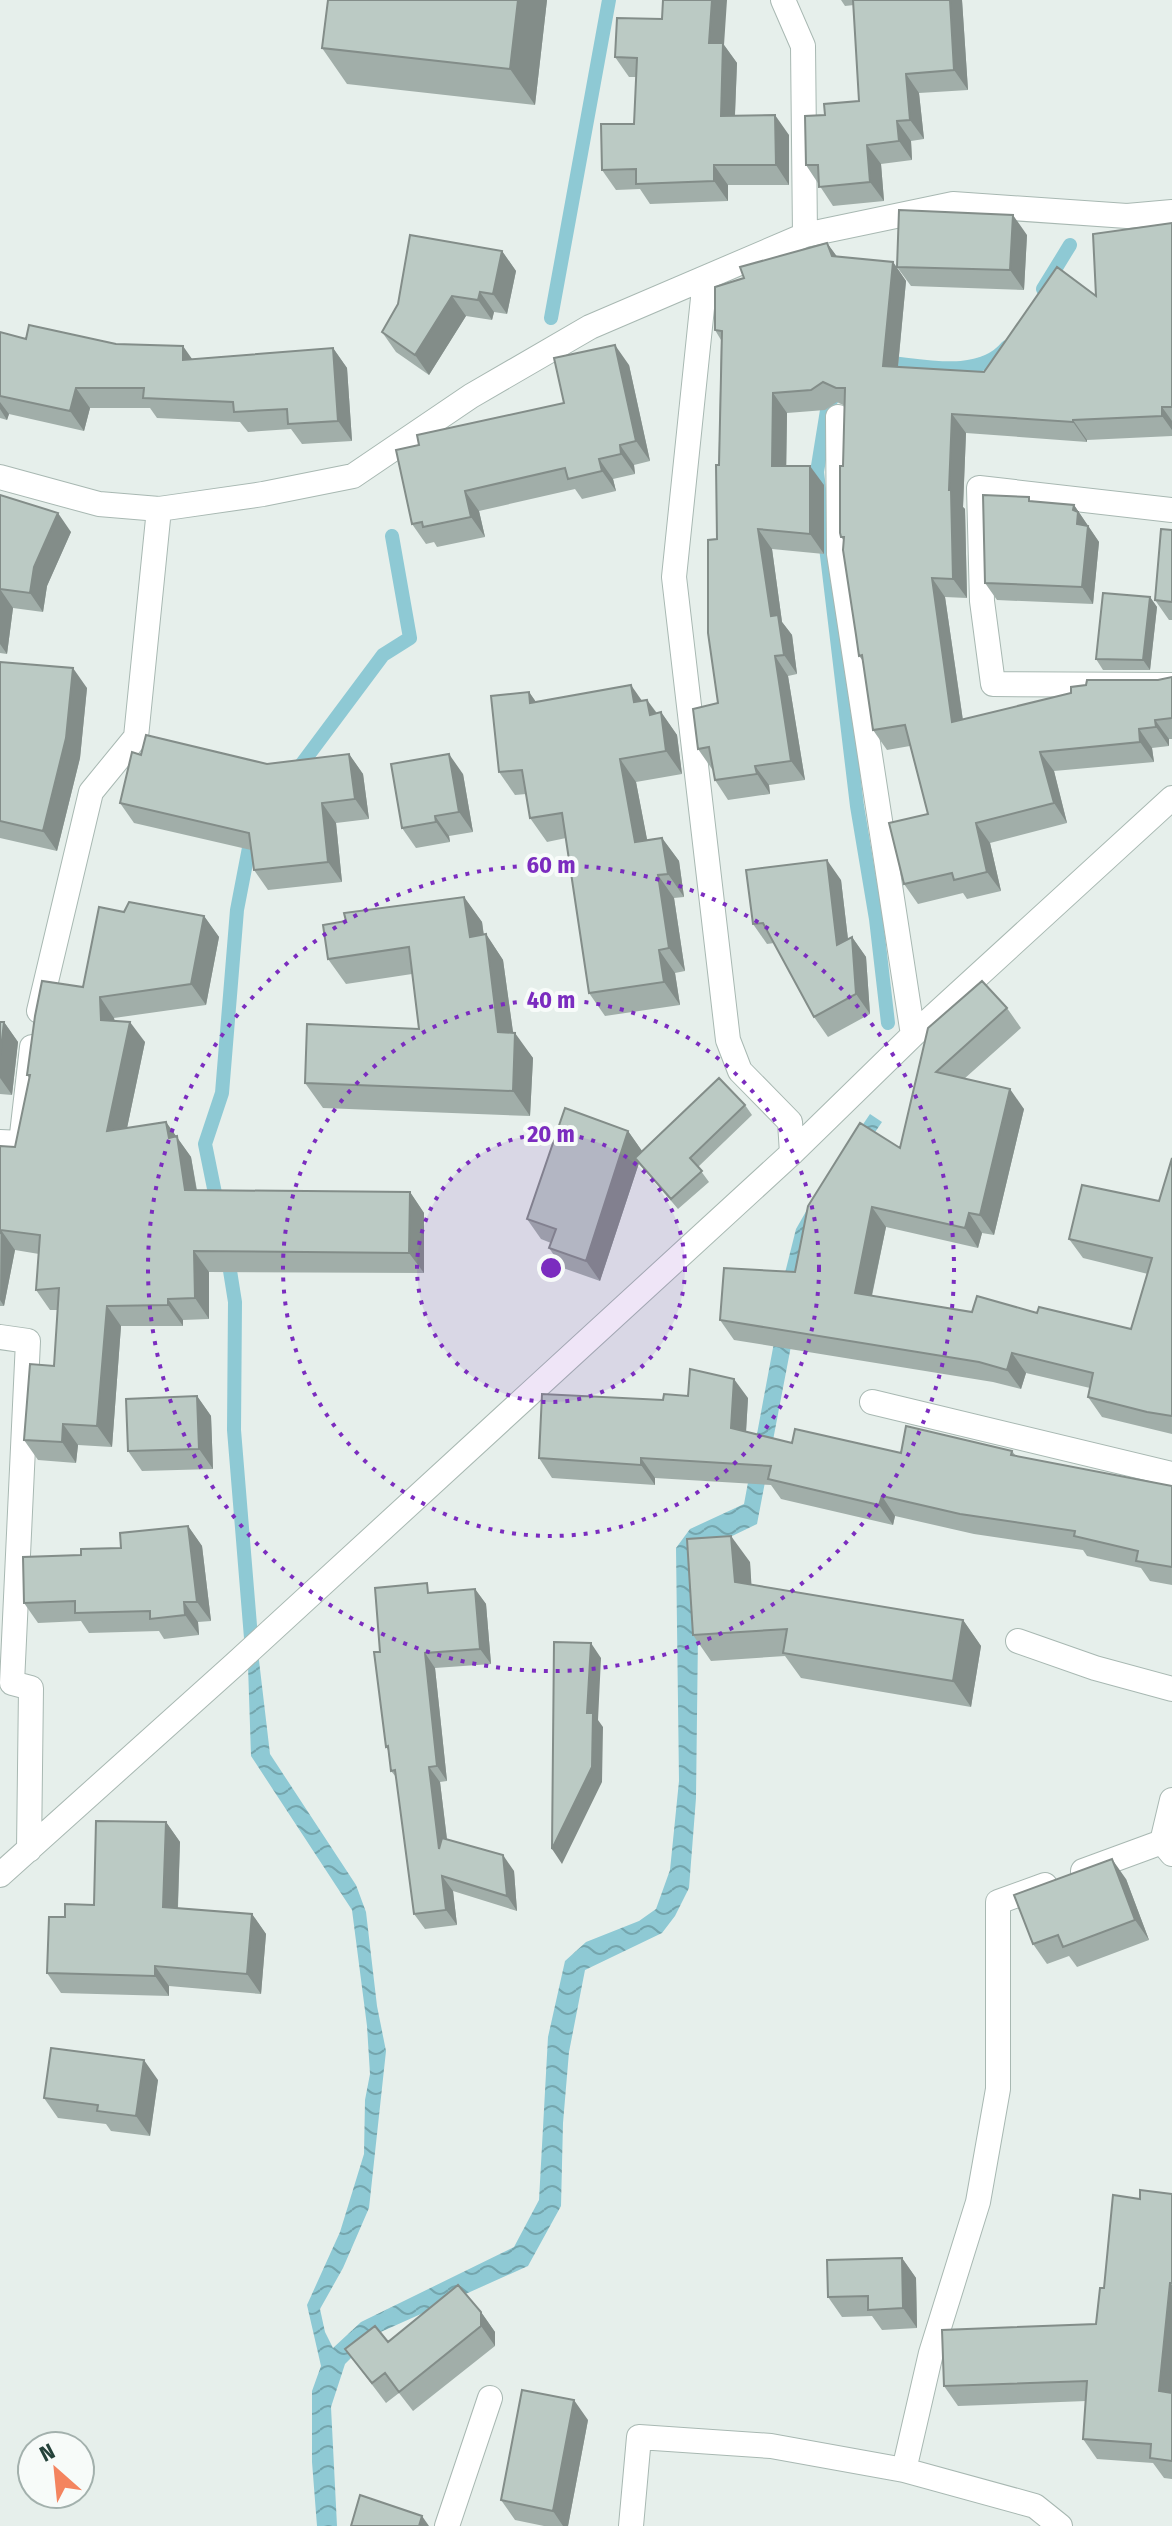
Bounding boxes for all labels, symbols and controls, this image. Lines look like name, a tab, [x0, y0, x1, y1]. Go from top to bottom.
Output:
text: 60 m	[527, 851, 575, 879]
text: 40 m	[527, 986, 575, 1014]
text: 20 m	[526, 1120, 575, 1148]
centre of rings	[537, 1254, 565, 1282]
north arrow	[16, 2430, 96, 2510]
text: N	[35, 2438, 59, 2468]

